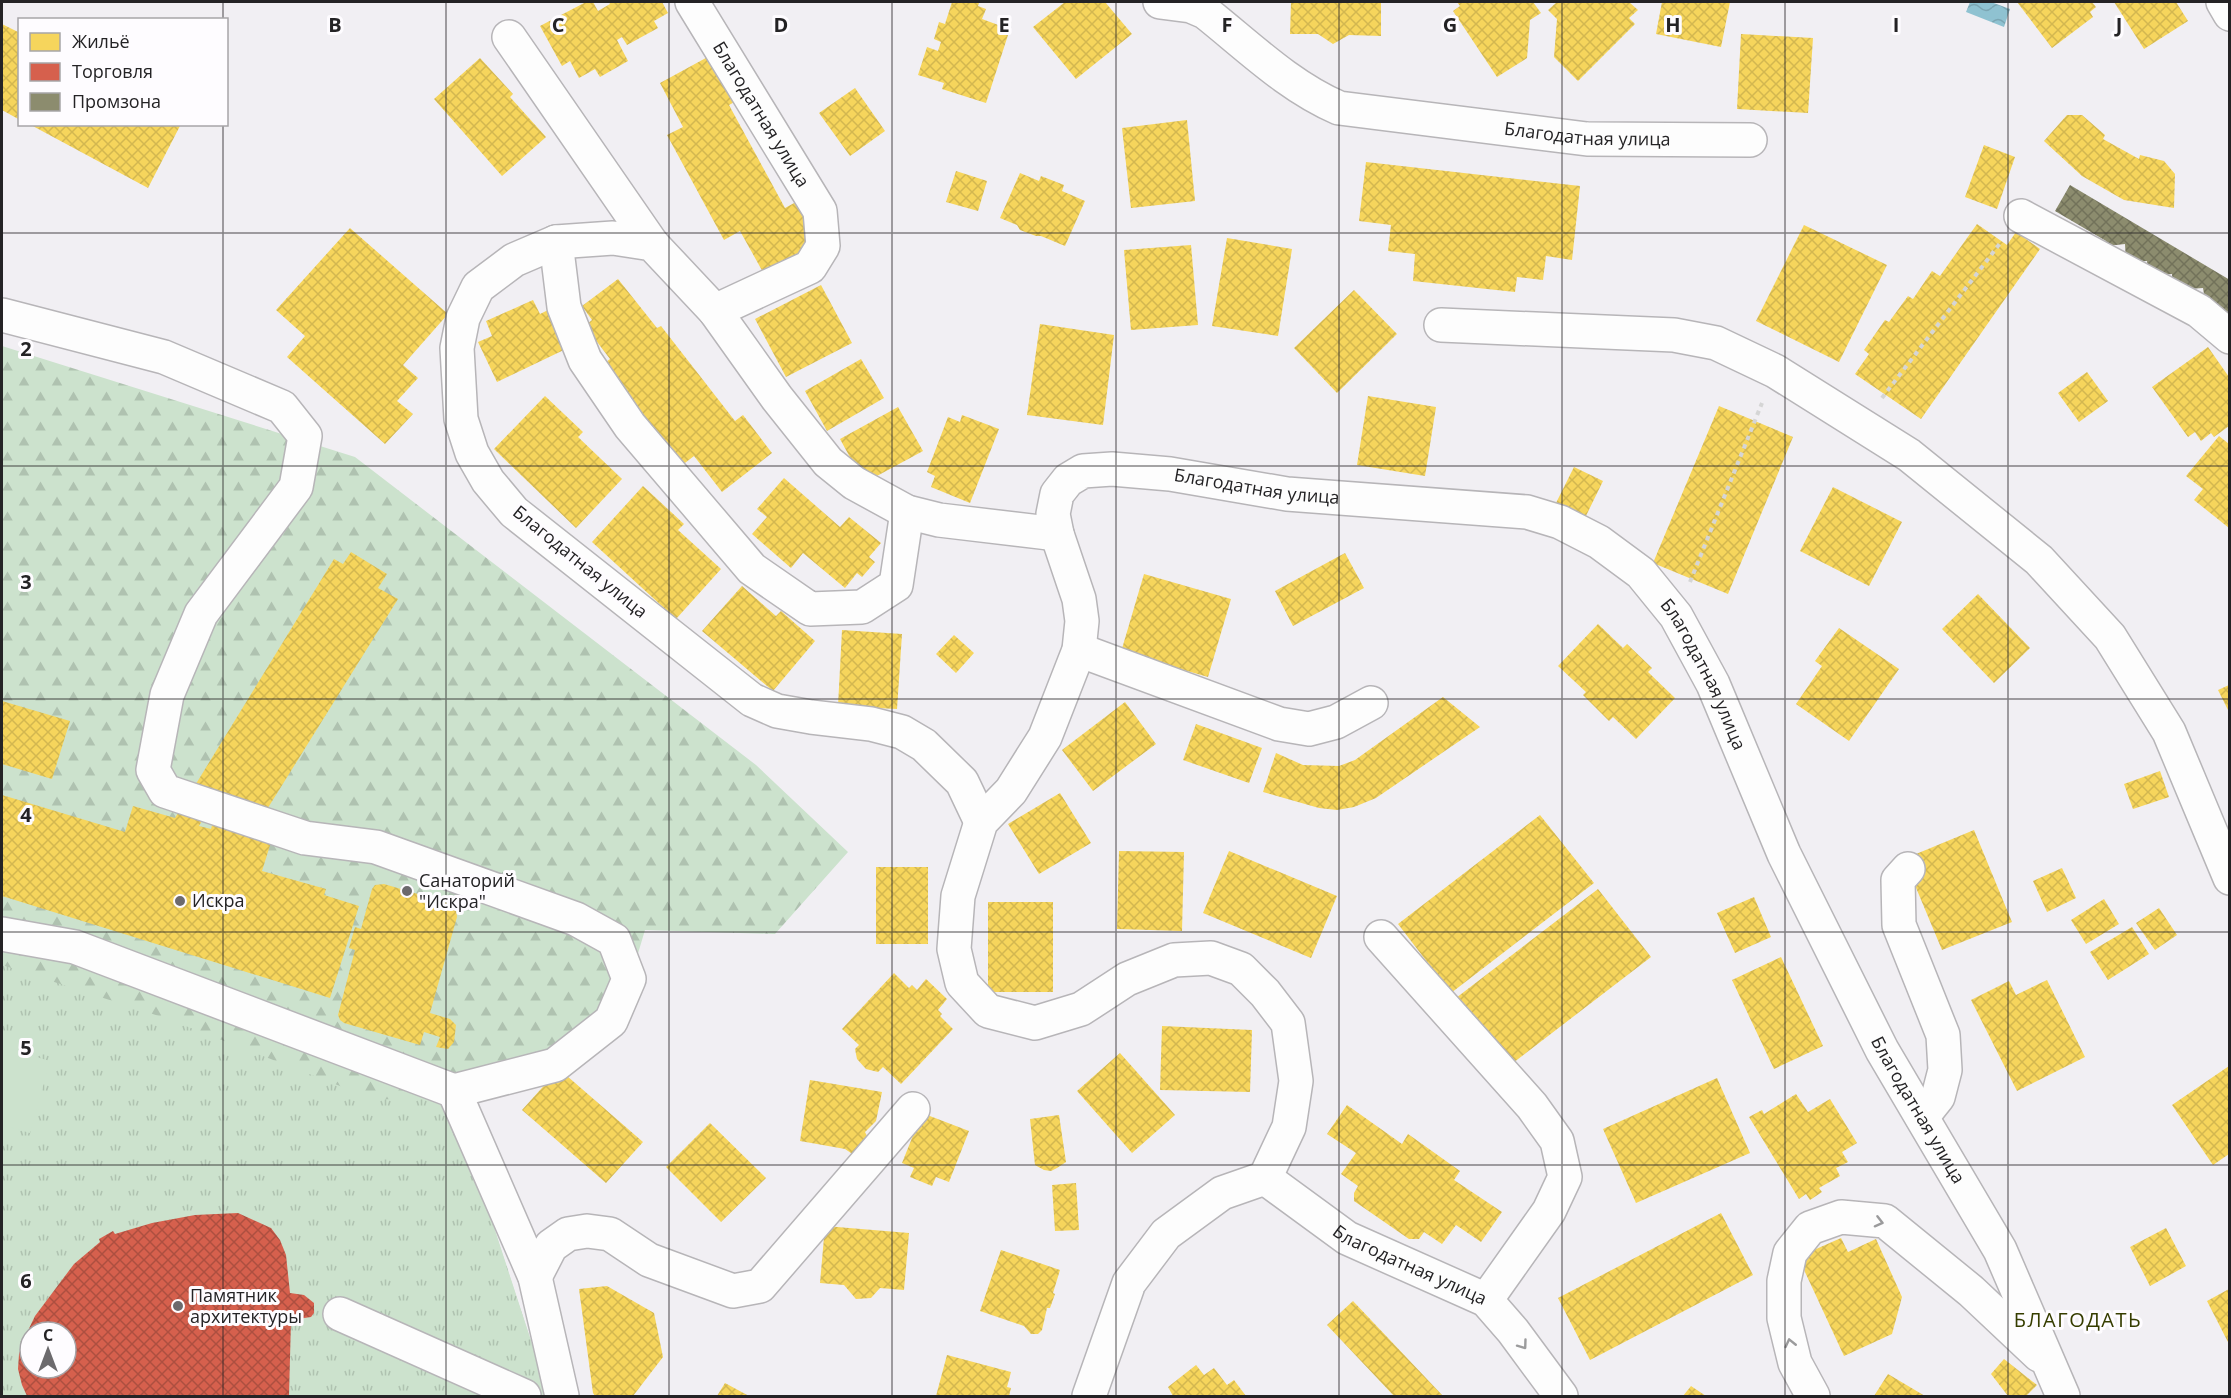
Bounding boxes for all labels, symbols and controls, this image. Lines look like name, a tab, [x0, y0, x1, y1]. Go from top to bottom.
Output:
text: B	[328, 11, 342, 38]
text: C	[552, 11, 565, 38]
text: D	[774, 11, 788, 38]
text: E	[998, 11, 1010, 38]
text: F	[1222, 11, 1232, 38]
text: G	[1443, 11, 1457, 38]
text: H	[1665, 11, 1681, 38]
text: I	[1893, 11, 1899, 38]
text: J	[2114, 11, 2122, 38]
legend	[18, 18, 228, 126]
text: Жильё	[72, 29, 130, 53]
street label: Благодатная улица	[708, 37, 816, 191]
text: Торговля	[72, 59, 153, 83]
text: Промзона	[72, 89, 161, 113]
street label: Благодатная улица	[1503, 116, 1671, 151]
text: 2	[20, 335, 32, 362]
street label: Благодатная улица	[1172, 462, 1340, 509]
street label: Благодатная улица	[508, 499, 653, 623]
text: 3	[20, 568, 32, 595]
street label: Благодатная улица	[1656, 593, 1752, 753]
text: 4	[20, 801, 32, 828]
place label: Санаторий "Искра"	[419, 868, 515, 913]
marker: Санаторий "Искра"	[400, 884, 414, 898]
place label: Искра	[192, 888, 245, 912]
marker: Искра	[173, 894, 187, 908]
street label: Благодатная улица	[1866, 1032, 1971, 1188]
text: 5	[20, 1034, 32, 1061]
one-way arrow	[1874, 1215, 1884, 1228]
street label: Благодатная улица	[1328, 1219, 1491, 1310]
text: 6	[20, 1267, 32, 1294]
place label: Памятник архитектуры	[190, 1283, 302, 1328]
marker: Памятник архитектуры	[171, 1299, 185, 1313]
district label: БЛАГОДАТЬ	[2014, 1306, 2142, 1333]
north arrow	[18, 1320, 78, 1380]
text: С	[43, 1324, 53, 1346]
one-way arrow	[1516, 1338, 1527, 1349]
one-way arrow	[1785, 1339, 1798, 1349]

